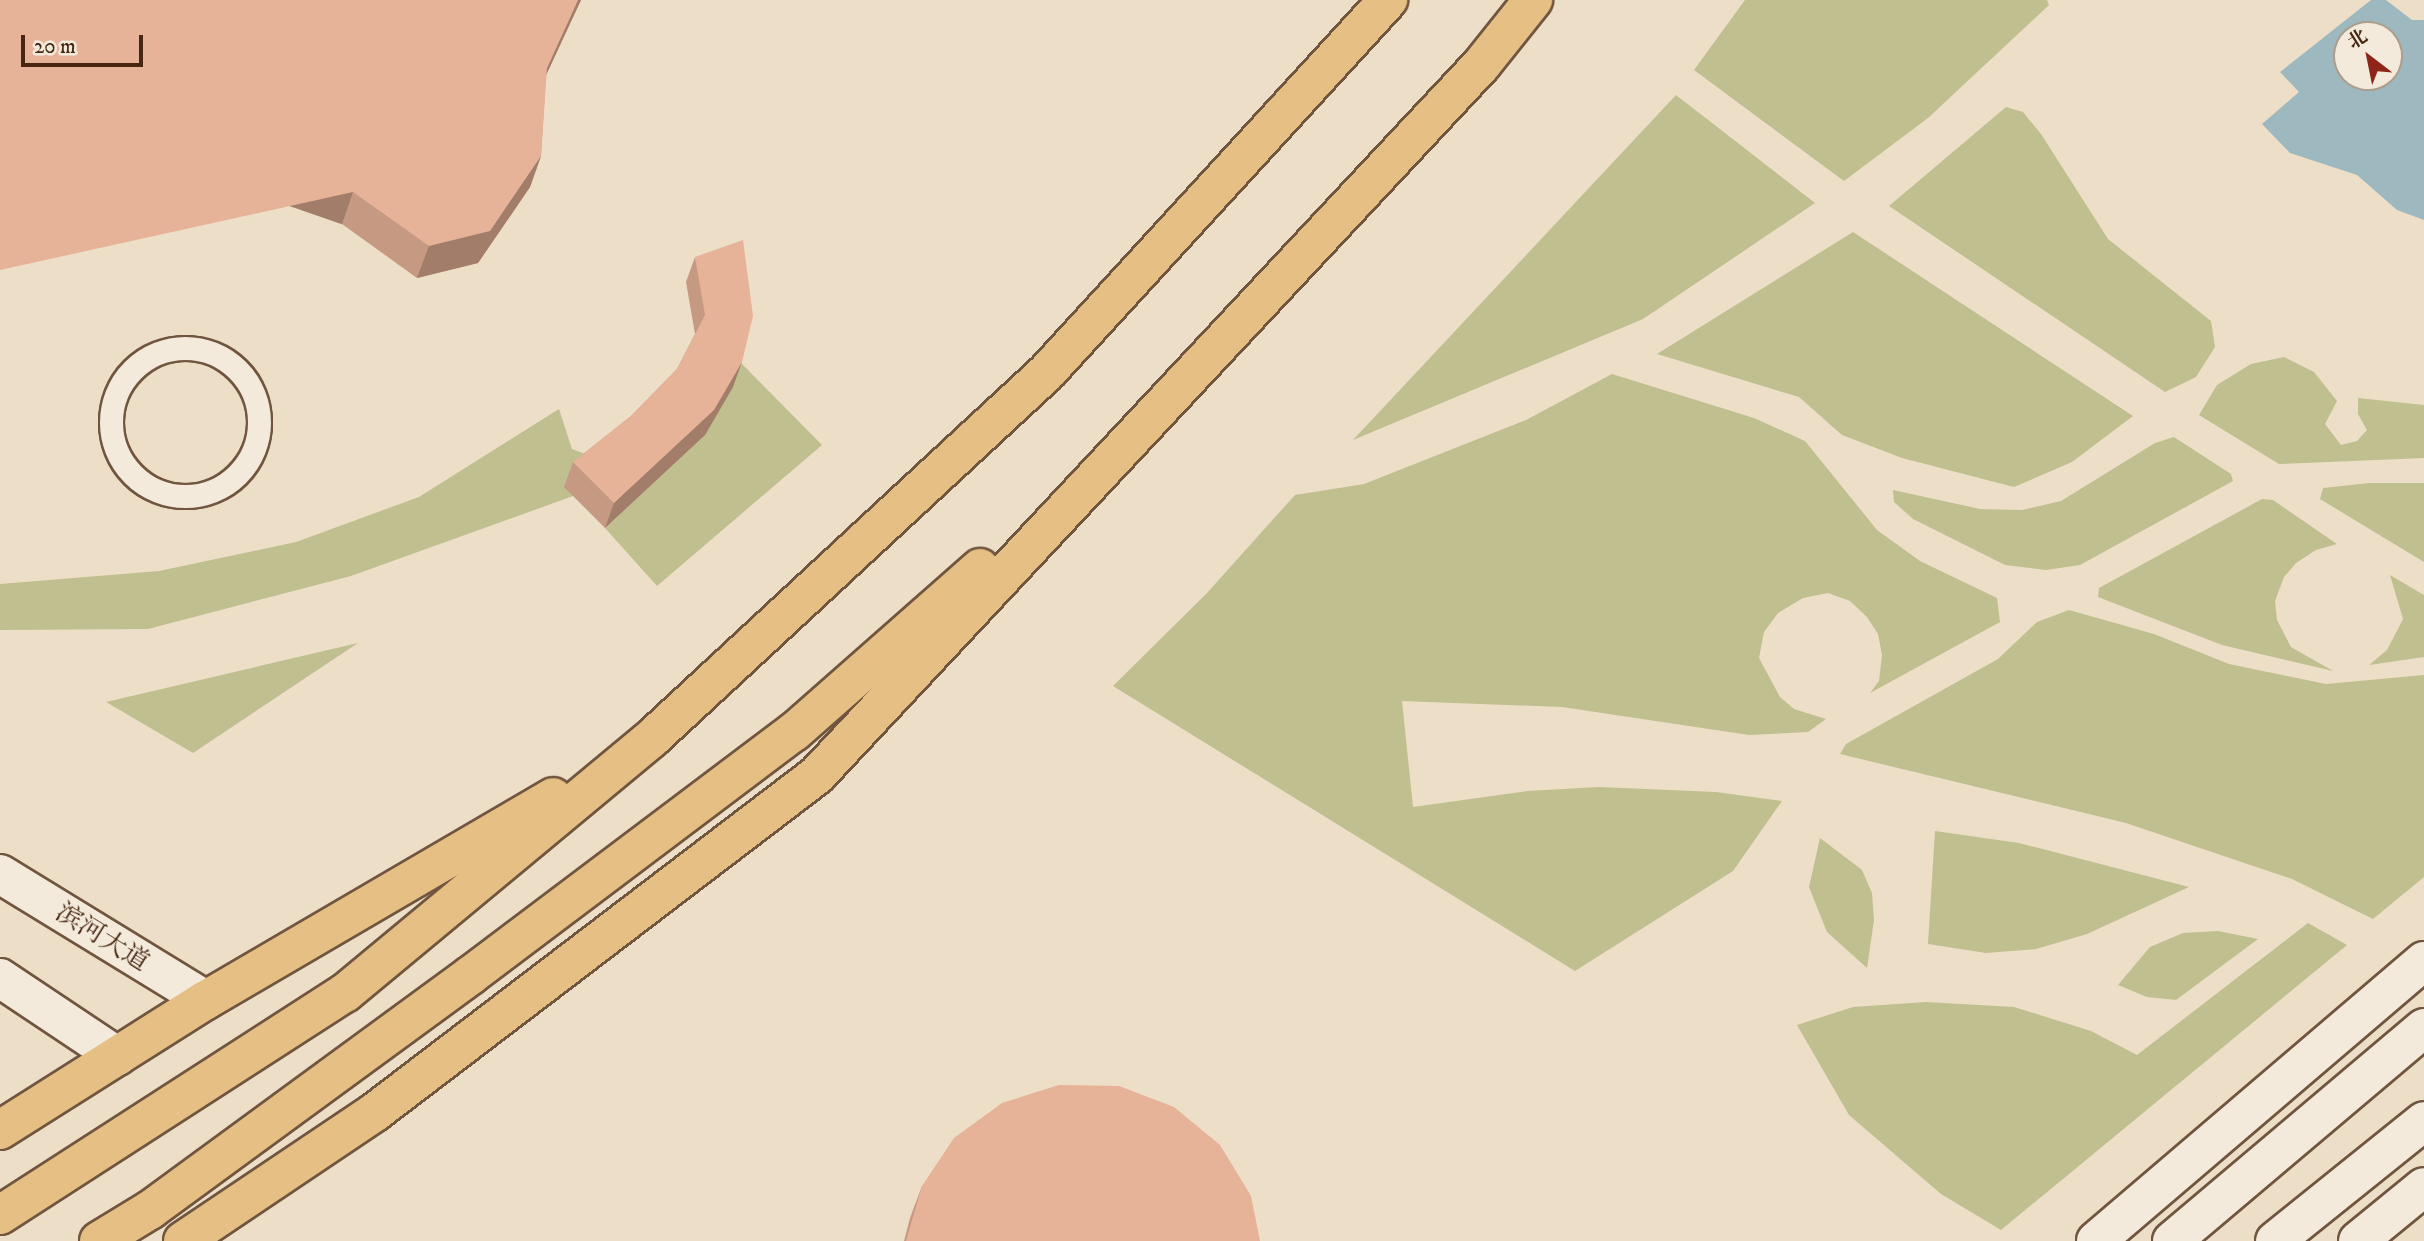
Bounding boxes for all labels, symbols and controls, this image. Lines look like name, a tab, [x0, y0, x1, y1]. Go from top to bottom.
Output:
scale bar	[24, 21, 147, 65]
north arrow	[2333, 21, 2403, 91]
text: 北	[2344, 25, 2372, 54]
text: 20 m	[34, 34, 76, 60]
street label: 滨河大道	[50, 897, 154, 979]

